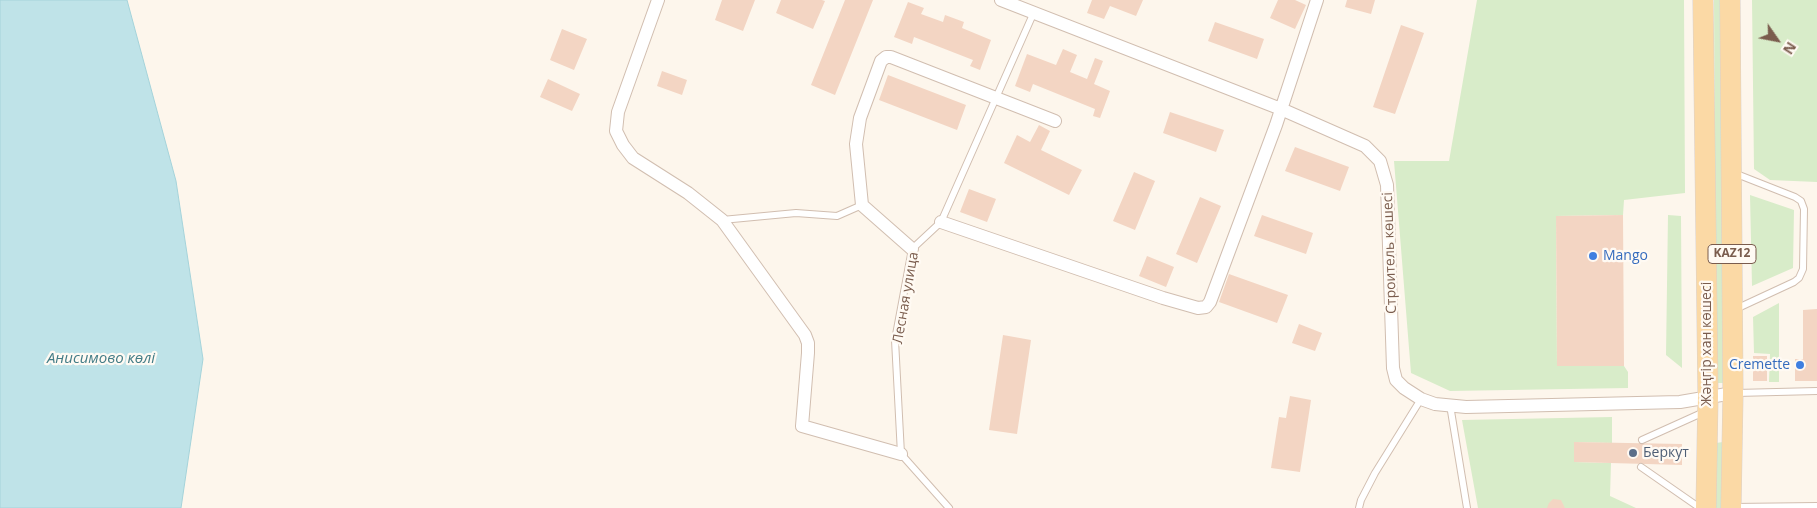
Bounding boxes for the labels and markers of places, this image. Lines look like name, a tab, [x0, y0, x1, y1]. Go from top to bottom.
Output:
place label: Mango	[1603, 248, 1648, 264]
marker: Mango	[1587, 250, 1599, 262]
place label: Cremette	[1729, 357, 1790, 373]
marker: Cremette	[1794, 359, 1806, 371]
place label: Беркут	[1643, 445, 1689, 461]
marker: Беркут	[1627, 447, 1639, 459]

